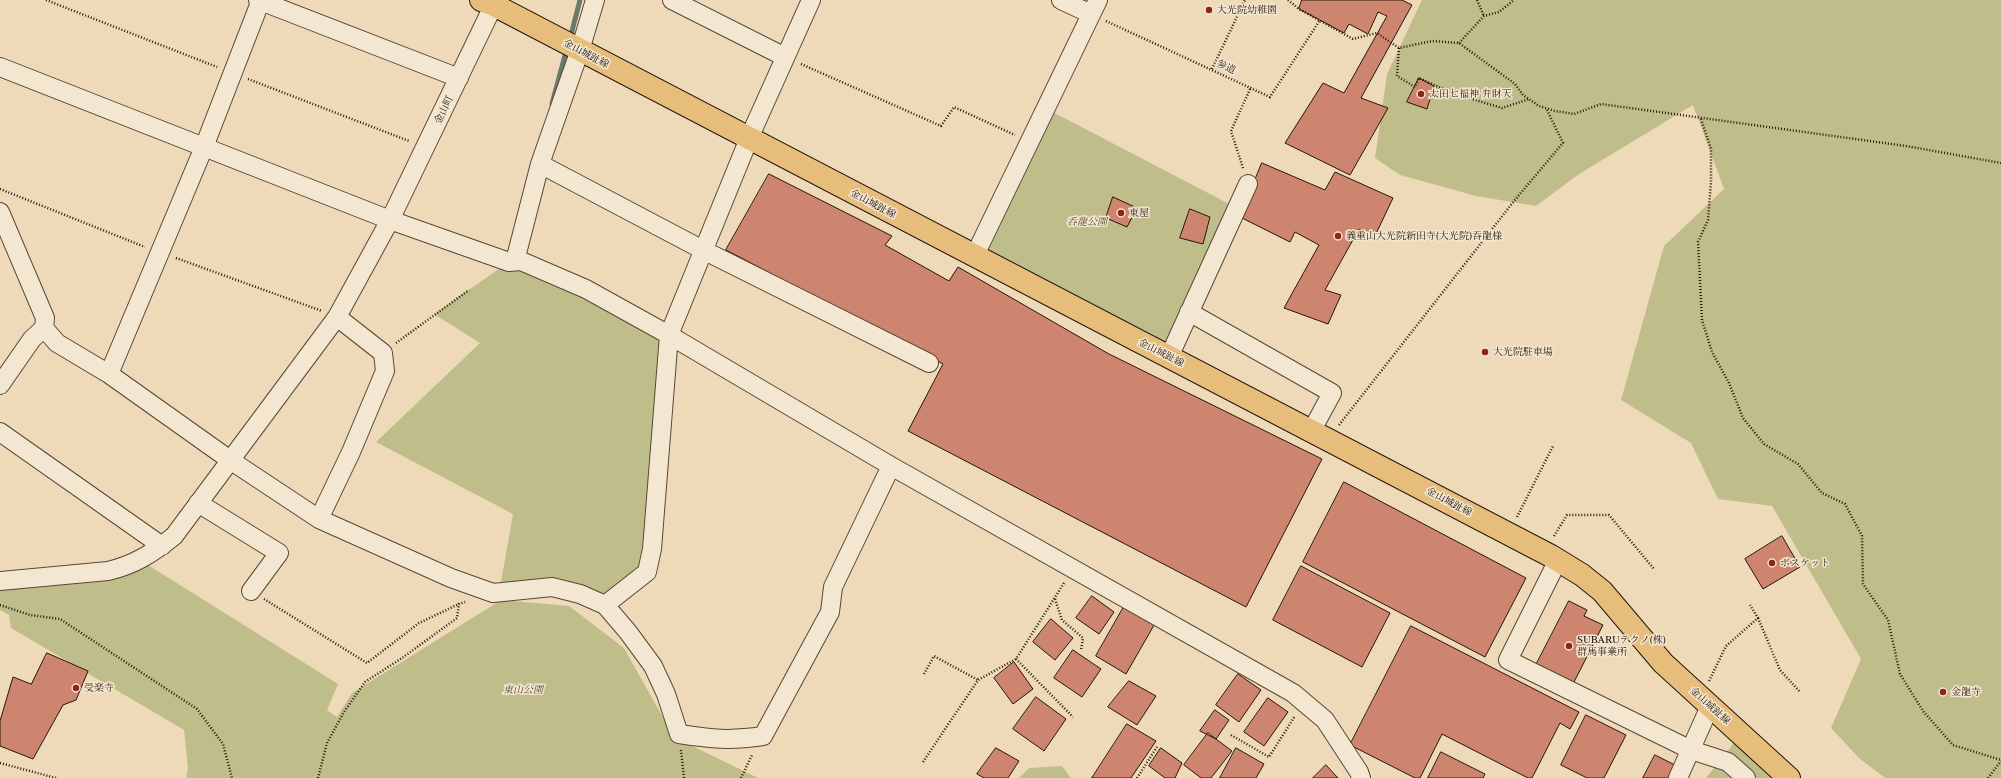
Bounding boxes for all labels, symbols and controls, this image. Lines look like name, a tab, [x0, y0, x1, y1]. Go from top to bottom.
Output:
place label: 大光院幼稚園	[1217, 4, 1277, 16]
marker: 大光院幼稚園	[1204, 5, 1214, 15]
street label: 金山城趾線	[561, 37, 611, 71]
street label: 参道	[1214, 57, 1238, 77]
place label: 太田七福神 弁財天	[1429, 88, 1512, 100]
marker: 太田七福神 弁財天	[1416, 89, 1426, 99]
street label: 金山町	[432, 94, 456, 126]
street label: 金山城趾線	[848, 187, 898, 221]
place label: 東屋	[1129, 207, 1149, 219]
marker: 東屋	[1116, 208, 1126, 218]
park label: 呑龍公園	[1067, 216, 1107, 228]
place label: 義重山大光院新田寺(大光院)吞龍様	[1346, 230, 1502, 242]
marker: 義重山大光院新田寺(大光院)吞龍様	[1333, 231, 1343, 241]
street label: 金山城趾線	[1136, 336, 1186, 370]
place label: 大光院駐車場	[1493, 346, 1553, 358]
marker: 大光院駐車場	[1480, 347, 1490, 357]
street label: 金山城趾線	[1424, 485, 1474, 519]
place label: ボスケット	[1780, 557, 1830, 569]
marker: ボスケット	[1767, 558, 1777, 568]
place label: SUBARUテクノ(株) 群馬事業所	[1577, 634, 1666, 658]
marker: SUBARUテクノ(株) 群馬事業所	[1564, 641, 1574, 651]
place label: 受楽寺	[84, 682, 114, 694]
marker: 受楽寺	[71, 683, 81, 693]
park label: 東山公園	[503, 684, 543, 696]
street label: 金山城趾線	[1687, 685, 1733, 727]
place label: 金龍寺	[1951, 686, 1981, 698]
marker: 金龍寺	[1938, 687, 1948, 697]

